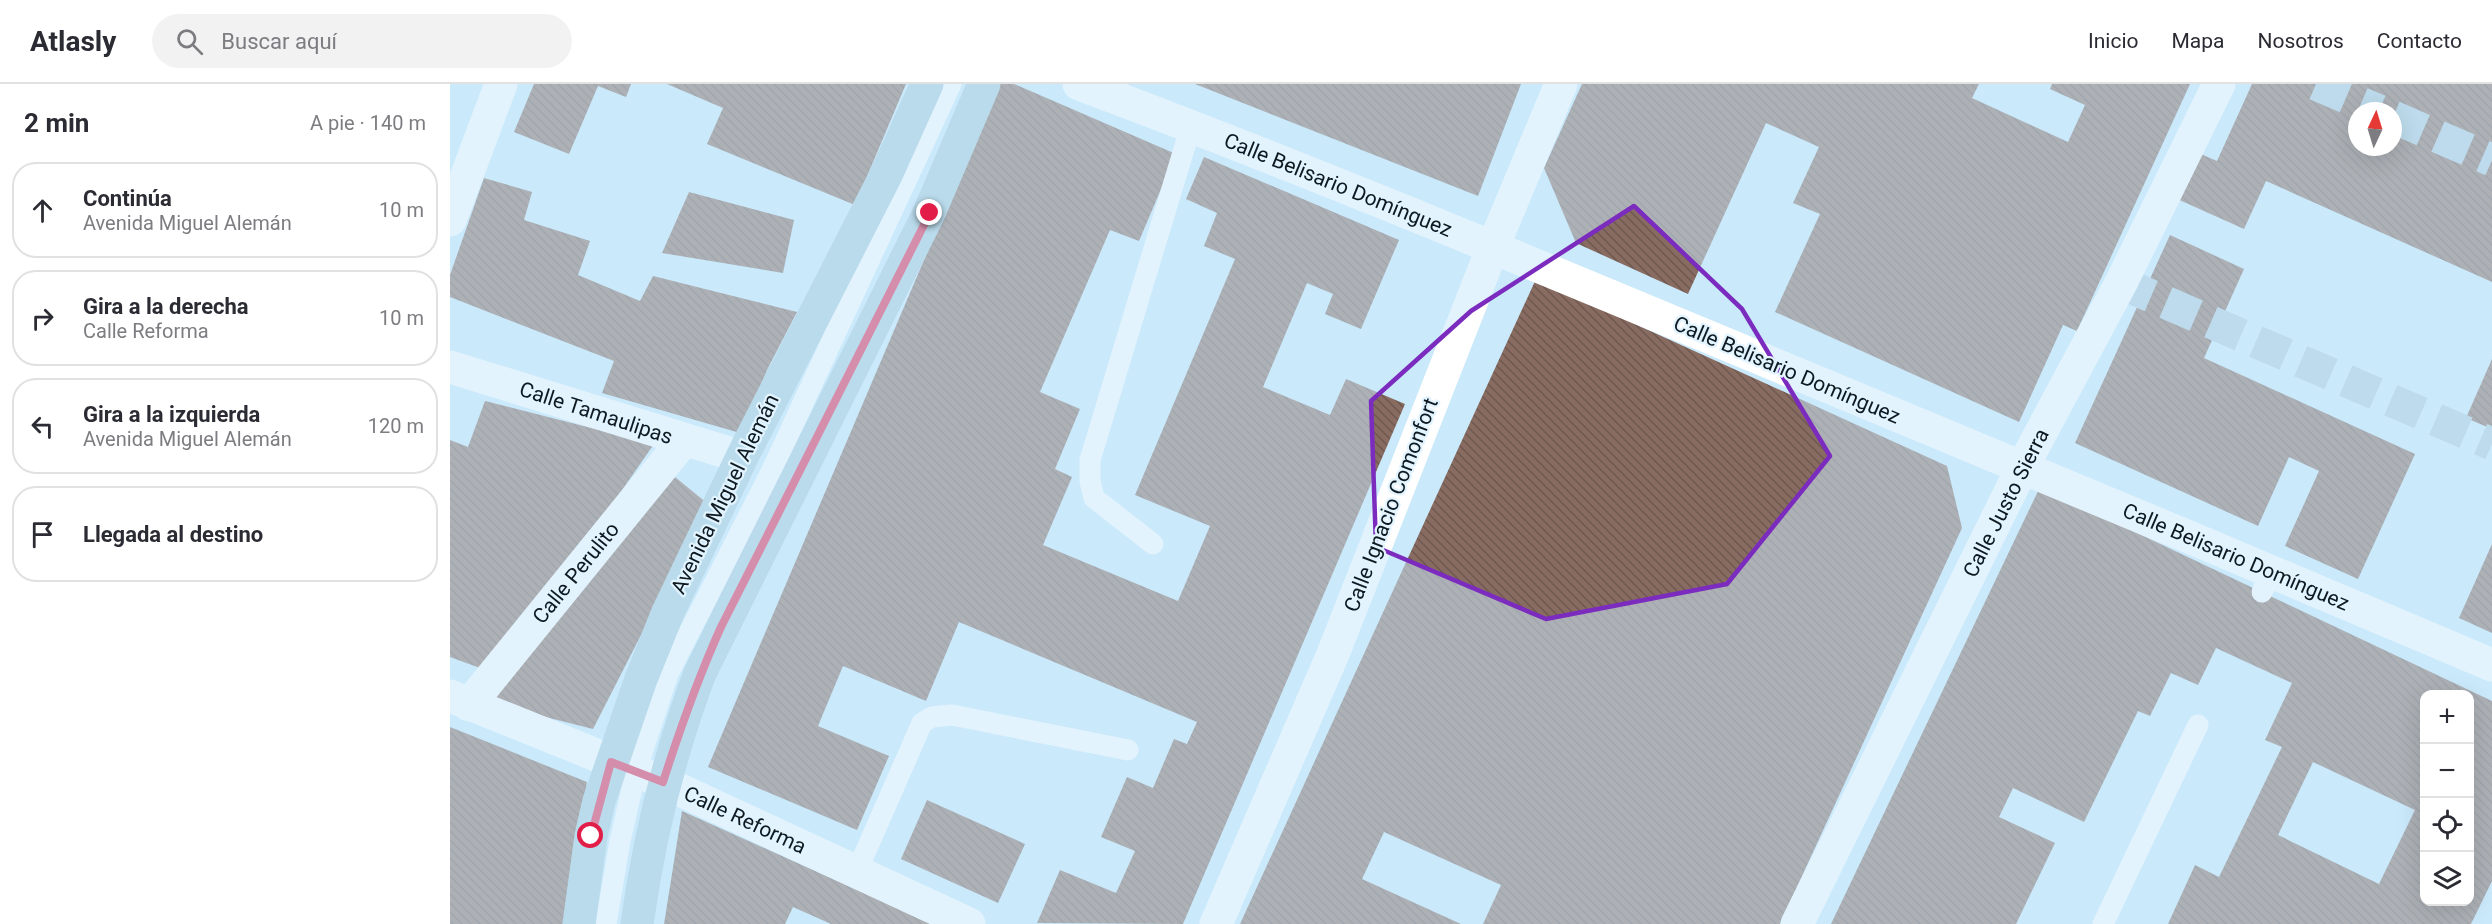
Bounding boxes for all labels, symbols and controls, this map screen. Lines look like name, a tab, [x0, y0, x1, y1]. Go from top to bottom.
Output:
search box	[152, 14, 572, 68]
text: Atlasly	[30, 25, 116, 58]
icon: search	[173, 25, 206, 58]
text: Buscar aquí	[221, 29, 337, 54]
text: Inicio	[2088, 29, 2138, 53]
text: Mapa	[2171, 29, 2224, 53]
text: Nosotros	[2257, 29, 2344, 53]
text: Contacto	[2377, 29, 2462, 53]
north arrow	[2348, 102, 2402, 156]
text: 2 min	[24, 108, 89, 138]
text: A pie · 140 m	[310, 111, 426, 135]
street label: Calle Belisario Domínguez	[1221, 128, 1455, 242]
text: Continúa	[83, 186, 172, 211]
icon: ahead	[26, 194, 59, 227]
text: 10 m	[379, 198, 424, 222]
route end	[916, 199, 942, 225]
text: Avenida Miguel Alemán	[83, 211, 292, 235]
text: Gira a la derecha	[83, 294, 249, 319]
icon: right	[26, 302, 59, 335]
text: 10 m	[379, 306, 424, 330]
street label: Calle Belisario Domínguez	[1670, 311, 1904, 429]
text: Calle Reforma	[83, 319, 209, 343]
street label: Calle Tamaulipas	[516, 377, 676, 449]
street label: Avenida Miguel Alemán	[666, 390, 784, 598]
street label: Calle Ignacio Comonfort	[1339, 395, 1443, 615]
text: Gira a la izquierda	[83, 402, 260, 427]
icon: left	[26, 410, 59, 443]
text: 120 m	[368, 414, 424, 438]
street label: Calle Justo Sierra	[1958, 425, 2054, 581]
text: Avenida Miguel Alemán	[83, 427, 292, 451]
street label: Calle Belisario Domínguez	[2119, 498, 2353, 616]
street label: Calle Perulito	[528, 517, 624, 629]
icon: arrive	[26, 518, 59, 551]
text: Llegada al destino	[83, 522, 263, 547]
map controls	[2420, 690, 2474, 906]
button: +	[2420, 690, 2474, 744]
button: −	[2420, 744, 2474, 798]
street label: Calle Reforma	[680, 781, 810, 859]
button: locate	[2420, 798, 2474, 852]
route start	[577, 822, 603, 848]
button: layers	[2420, 852, 2474, 906]

